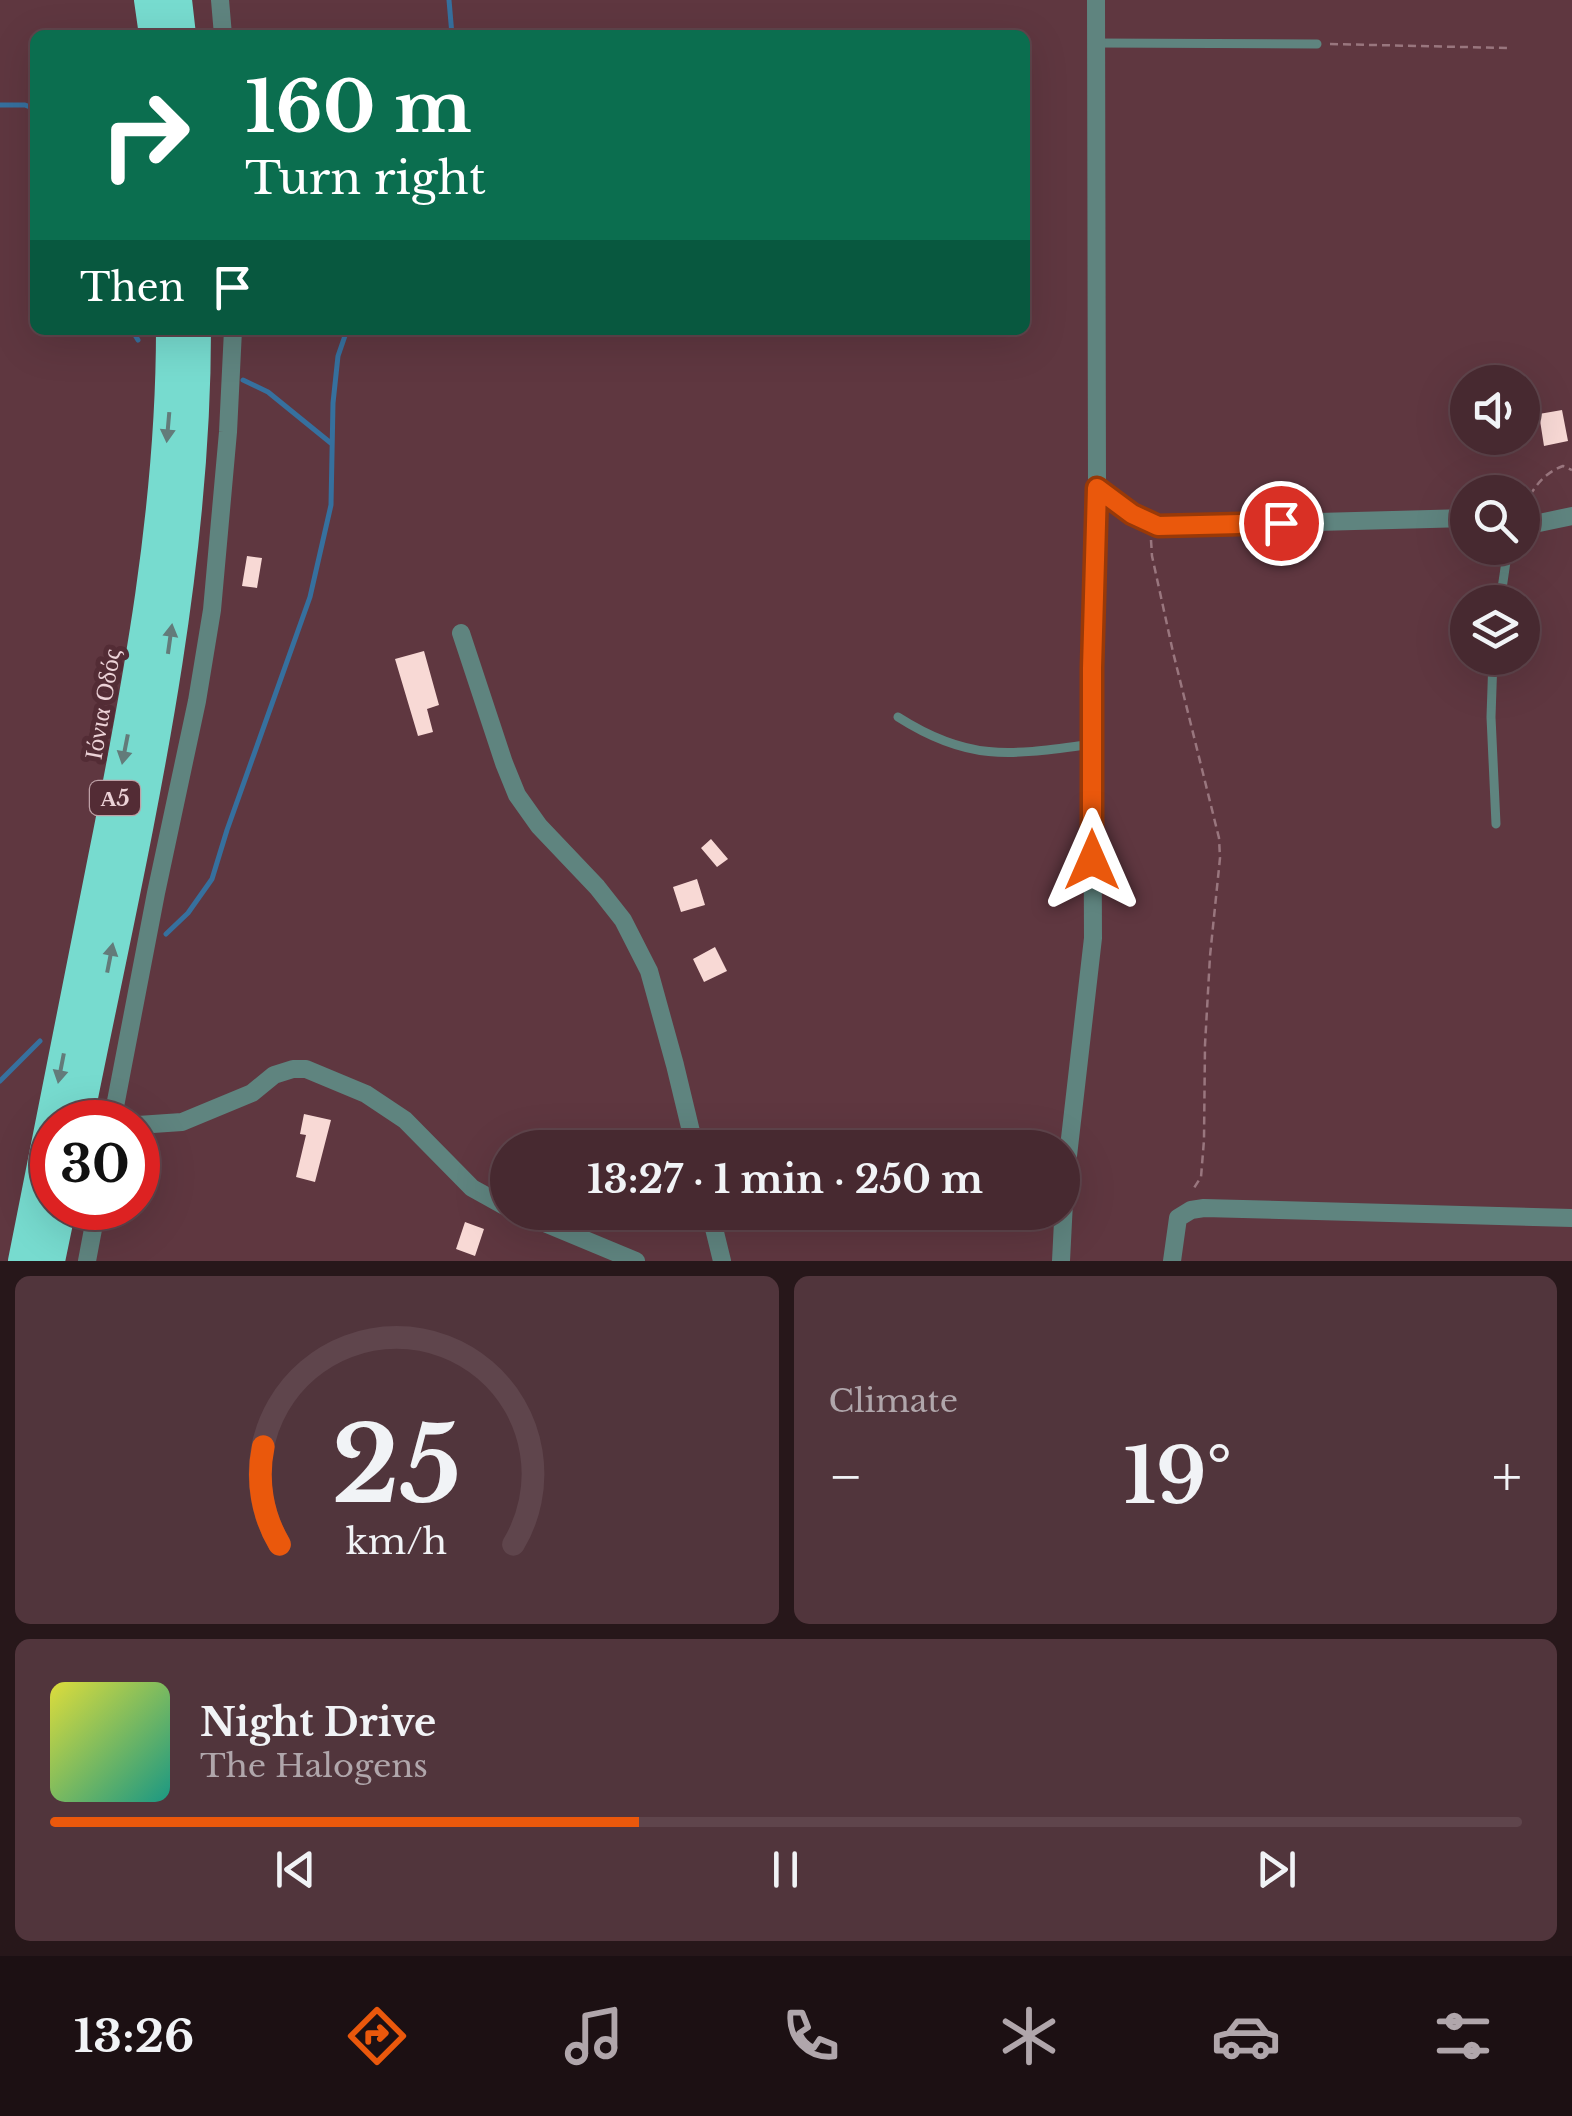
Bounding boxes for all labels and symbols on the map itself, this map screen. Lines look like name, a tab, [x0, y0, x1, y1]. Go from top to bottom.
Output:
one-way arrow	[160, 412, 176, 444]
pin	[1239, 481, 1324, 566]
one-way arrow	[163, 623, 179, 654]
street label: Ιόνια Οδός	[78, 646, 127, 762]
one-way arrow	[117, 734, 132, 766]
road number: Α5	[90, 781, 140, 815]
position arrow	[1040, 808, 1144, 912]
one-way arrow	[103, 942, 119, 973]
one-way arrow	[53, 1053, 69, 1084]
speed limit sign: 30	[30, 1100, 160, 1230]

